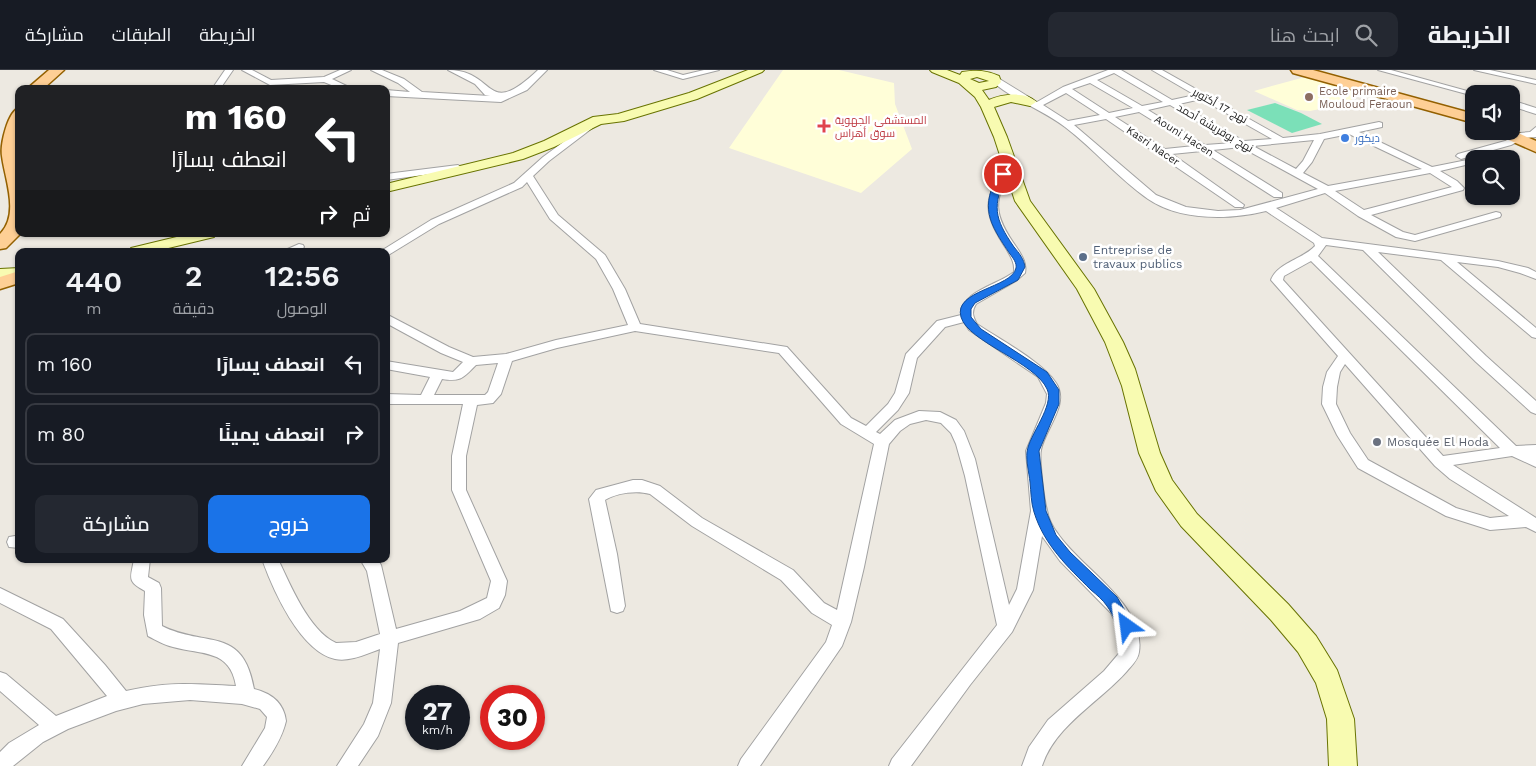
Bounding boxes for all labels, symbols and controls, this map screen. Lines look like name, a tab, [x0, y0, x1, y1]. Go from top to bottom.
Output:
search box	[1048, 12, 1398, 57]
icon: search	[1352, 21, 1380, 49]
text: الخريطة	[1428, 21, 1511, 49]
text: مشاركة	[25, 24, 84, 45]
text: الطبقات	[112, 24, 171, 45]
text: الخريطة	[199, 24, 256, 45]
text: ابحث هنا	[1270, 24, 1340, 47]
street label: نهج 17 أكتوبر	[1189, 84, 1250, 127]
place label: Ecole primaire Mouloud Feraoun	[1319, 85, 1412, 111]
map controls	[1465, 85, 1520, 205]
button: sound	[1465, 85, 1520, 140]
marker: Ecole primaire Mouloud Feraoun	[1303, 91, 1315, 103]
text: 160 m	[185, 96, 287, 138]
street label: نهج بوفريشة أحمد	[1174, 100, 1256, 156]
icon: left	[305, 105, 370, 170]
street label: Aouni Hacen	[1152, 113, 1216, 159]
place label: المستشفى الجهوية سوق أهراس	[835, 114, 927, 140]
marker: المستشفى الجهوية سوق أهراس	[817, 119, 831, 133]
street label: Kasri Nacer	[1124, 123, 1183, 169]
marker: ديكور	[1339, 132, 1351, 144]
place label: ديكور	[1354, 132, 1380, 145]
text: انعطف يسارًا	[171, 147, 287, 172]
button: search	[1465, 150, 1520, 205]
pin	[982, 153, 1024, 195]
icon: arrive	[989, 160, 1017, 188]
icon: right	[314, 200, 342, 228]
text: ثم	[352, 203, 370, 226]
place label: Entreprise de travaux publics	[1093, 243, 1182, 271]
marker: Entreprise de travaux publics	[1077, 251, 1089, 263]
text: 2	[185, 258, 202, 293]
text: 12:56	[265, 258, 340, 293]
text: 440	[65, 264, 122, 299]
text: m	[86, 299, 101, 318]
text: دقيقة	[173, 299, 214, 318]
text: الوصول	[277, 299, 328, 318]
icon: left	[340, 350, 368, 378]
text: 160 m	[37, 353, 92, 376]
text: انعطف يسارًا	[216, 353, 325, 376]
icon: right	[340, 420, 368, 448]
text: 80 m	[37, 423, 85, 446]
text: انعطف يمينًا	[218, 423, 325, 446]
place label: Mosquée El Hoda	[1387, 435, 1489, 449]
marker: Mosquée El Hoda	[1371, 436, 1383, 448]
button: مشاركة	[35, 495, 198, 553]
button: خروج	[208, 495, 370, 553]
position arrow	[1100, 599, 1152, 651]
speed limit sign: 30	[480, 685, 545, 750]
text: 27	[423, 697, 452, 726]
text: km/h	[422, 723, 453, 737]

